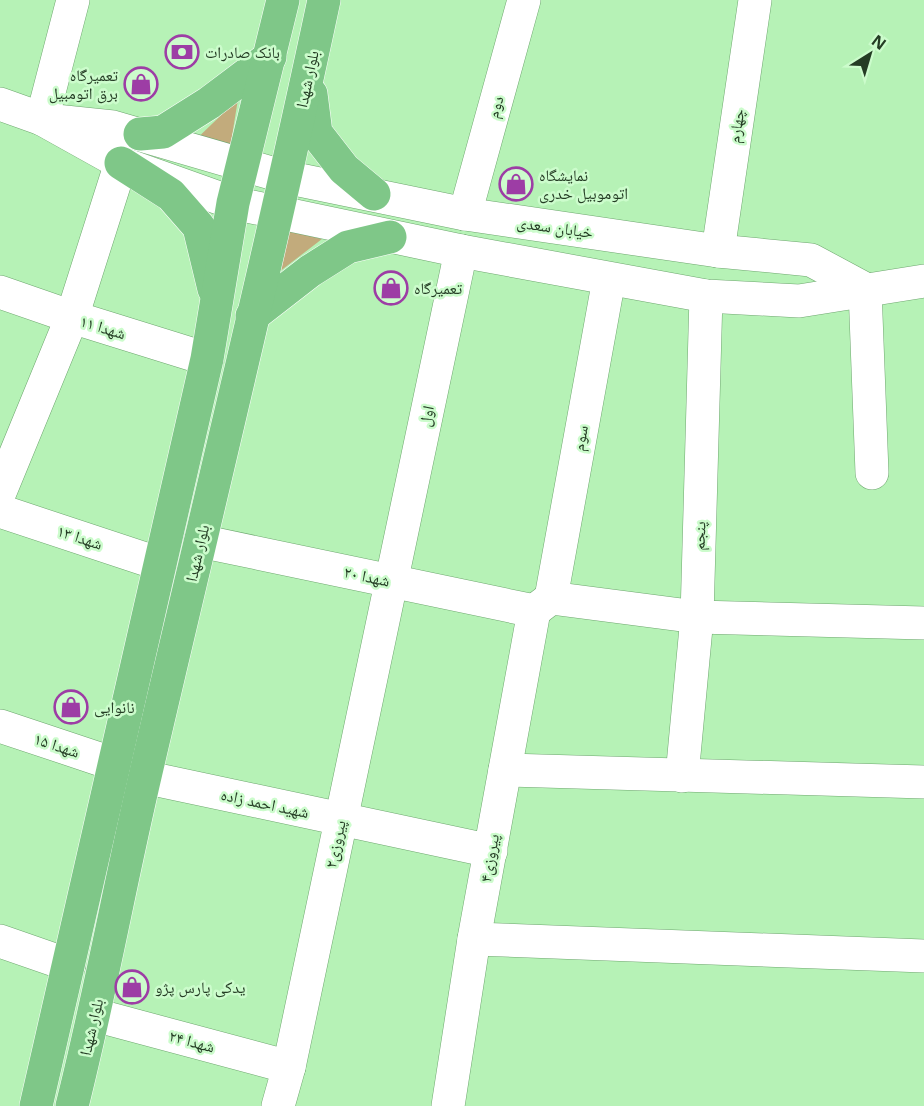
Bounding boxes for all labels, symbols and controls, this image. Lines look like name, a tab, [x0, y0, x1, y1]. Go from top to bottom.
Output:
north arrow	[840, 24, 900, 84]
text: N	[867, 29, 891, 55]
bank icon: بانک صادرات	[164, 34, 200, 70]
place label: بانک صادرات	[205, 41, 280, 63]
street label: بلوار شهدا	[290, 48, 324, 110]
place label: تعمیرگاه برق اتومبیل	[49, 64, 118, 104]
shop icon: تعمیرگاه برق اتومبیل	[123, 66, 159, 102]
street label: دوم	[482, 94, 508, 120]
street label: چهارم	[723, 107, 749, 145]
place label: نمایشگاه اتوموبیل خدری	[539, 164, 628, 204]
shop icon: نمایشگاه اتوموبیل خدری	[498, 166, 534, 202]
street label: خیابان سعدی	[516, 211, 594, 243]
shop icon: تعمیرگاه	[373, 270, 409, 306]
place label: تعمیرگاه	[414, 277, 462, 299]
street label: شهدا ۱۱	[78, 310, 128, 344]
street label: اول	[413, 404, 439, 428]
street label: سوم	[567, 423, 593, 453]
street label: شهدا ۱۳	[54, 519, 106, 555]
street label: پنجم	[687, 521, 711, 551]
street label: بلوار شهدا	[180, 522, 214, 584]
street label: شهدا ۲۰	[342, 560, 392, 592]
shop icon: نانوایی	[53, 689, 89, 725]
place label: نانوایی	[94, 696, 135, 718]
street label: شهدا ۱۵	[31, 727, 83, 763]
street label: شهید احمد زاده	[219, 783, 311, 823]
street label: پیروزی۲	[319, 818, 351, 870]
street label: پیروزی۴	[474, 832, 504, 884]
shop icon: یدکی پارس پژو	[114, 969, 150, 1005]
place label: یدکی پارس پژو	[155, 976, 245, 998]
street label: بلوار شهدا	[74, 996, 108, 1058]
street label: شهدا ۲۴	[167, 1024, 217, 1058]

